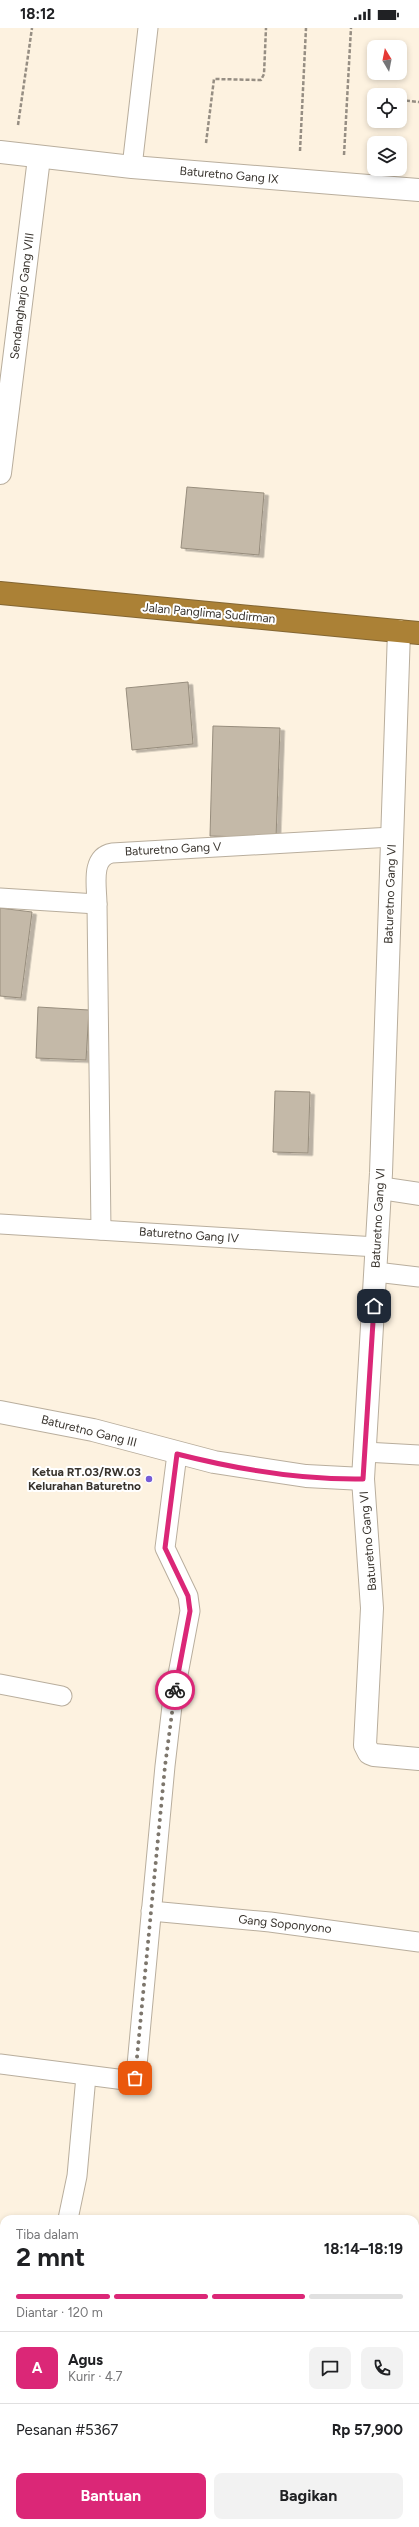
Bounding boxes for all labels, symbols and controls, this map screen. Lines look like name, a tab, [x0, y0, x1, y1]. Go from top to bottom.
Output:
text: 18:12	[20, 5, 55, 23]
north arrow	[367, 40, 407, 80]
map controls	[367, 40, 407, 176]
button: locate	[367, 88, 407, 128]
button: layers	[367, 136, 407, 176]
street label: Baturetno Gang IX	[179, 164, 280, 186]
street label: Sendangharjo Gang VIII	[7, 232, 37, 360]
street label: Jalan Panglima Sudirman	[142, 600, 276, 626]
street label: Baturetno Gang V	[124, 839, 222, 859]
street label: Baturetno Gang VI	[381, 844, 399, 944]
street label: Baturetno Gang VI	[368, 1168, 388, 1268]
street label: Baturetno Gang IV	[139, 1225, 240, 1246]
pin	[357, 1289, 391, 1323]
icon: home	[363, 1295, 385, 1317]
street label: Baturetno Gang III	[40, 1412, 138, 1450]
place label: Ketua RT.03/RW.03 Kelurahan Baturetno	[28, 1465, 141, 1493]
marker: Ketua RT.03/RW.03 Kelurahan Baturetno	[144, 1474, 154, 1484]
street label: Baturetno Gang VI	[357, 1491, 379, 1591]
courier	[155, 1670, 195, 1710]
icon: bike	[164, 1679, 186, 1701]
street label: Gang Soponyono	[238, 1912, 332, 1936]
pin	[118, 2061, 152, 2095]
icon: bag	[124, 2067, 146, 2089]
text: Tiba dalam	[16, 2227, 78, 2242]
text: 18:14–18:19	[324, 2240, 403, 2258]
text: 2 mnt	[16, 2241, 85, 2273]
text: Diantar · 120 m	[16, 2305, 103, 2320]
button: chat	[309, 2347, 351, 2389]
button: phone	[361, 2347, 403, 2389]
text: Agus	[68, 2351, 103, 2369]
text: A	[32, 2359, 42, 2377]
text: Kurir · 4.7	[68, 2369, 122, 2384]
text: Pesanan #5367	[16, 2421, 118, 2439]
text: Rp 57,900	[332, 2421, 403, 2439]
button: Bantuan	[16, 2473, 206, 2519]
button: Bagikan	[214, 2473, 403, 2519]

